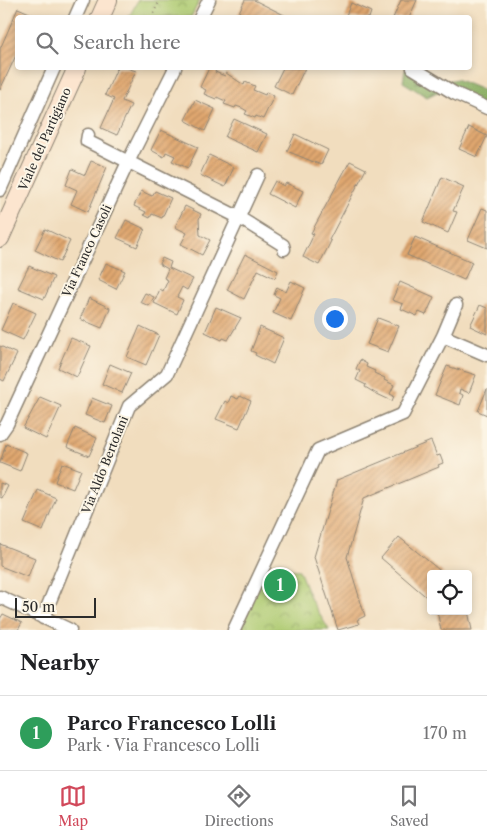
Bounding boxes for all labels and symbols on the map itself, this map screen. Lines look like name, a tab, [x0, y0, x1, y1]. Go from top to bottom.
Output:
street label: Viale del Partigiano	[15, 85, 74, 194]
street label: Via Franco Casoli	[58, 202, 115, 300]
your location	[322, 306, 348, 332]
street label: Via Aldo Bertolani	[78, 413, 131, 517]
pin: 1	[264, 566, 296, 604]
scale bar	[15, 595, 96, 618]

